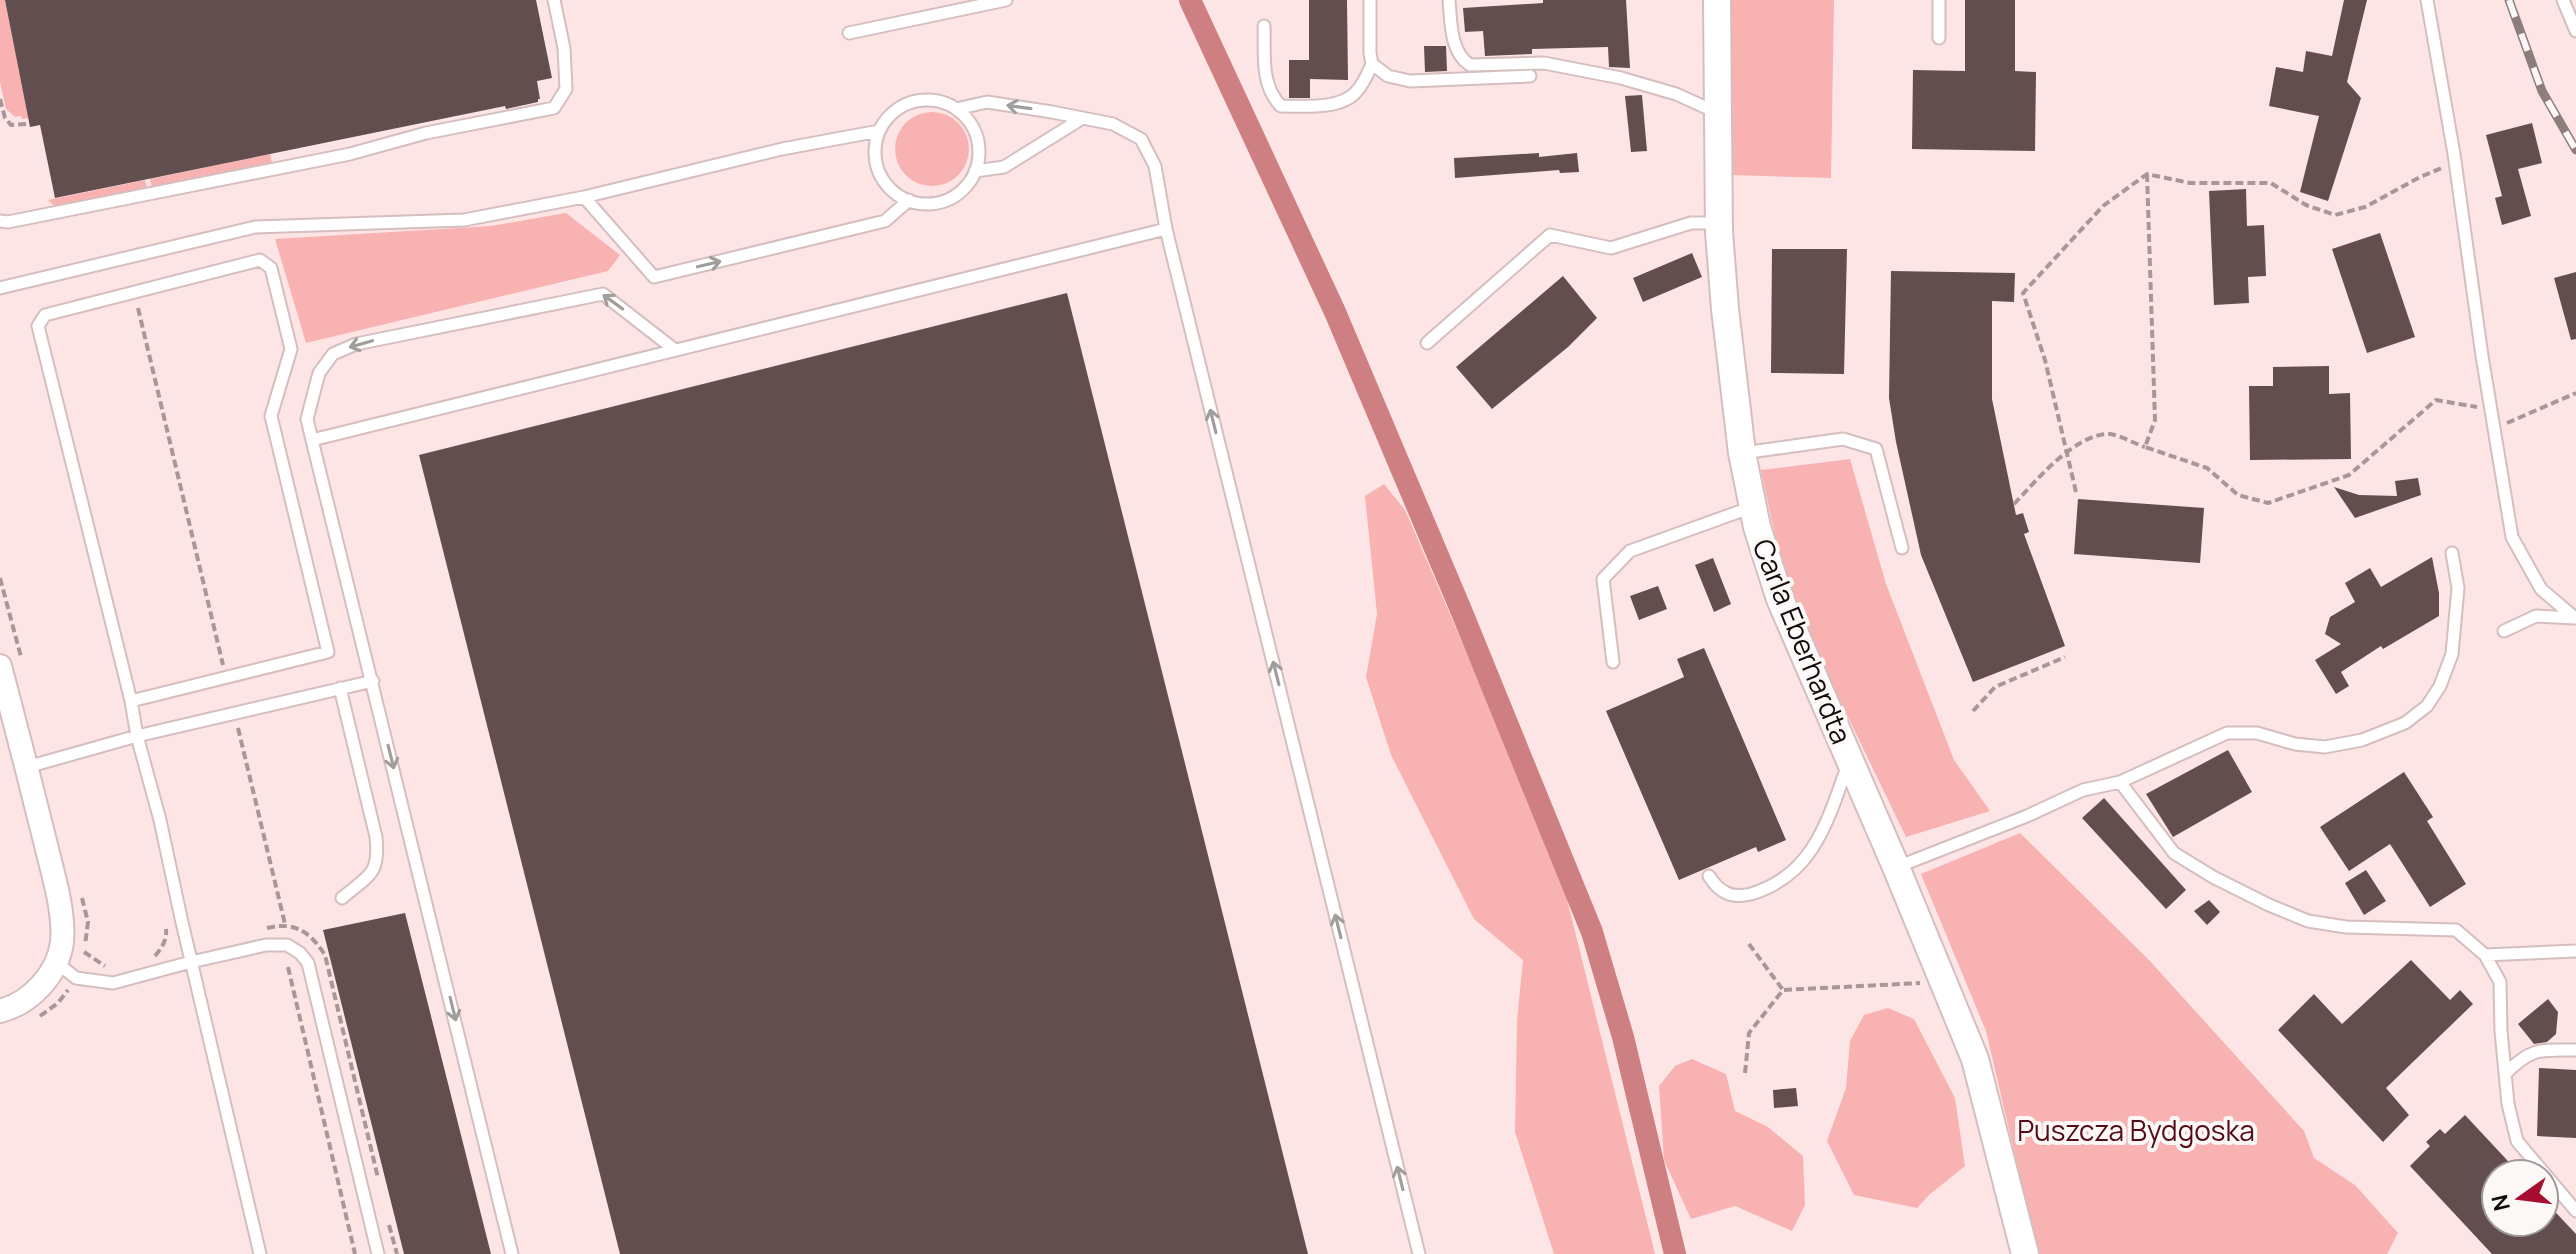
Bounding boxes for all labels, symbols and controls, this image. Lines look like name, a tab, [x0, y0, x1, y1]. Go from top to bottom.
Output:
one-way arrow	[1007, 99, 1032, 114]
one-way arrow	[695, 256, 721, 271]
one-way arrow	[603, 294, 624, 311]
one-way arrow	[348, 337, 374, 352]
one-way arrow	[1205, 409, 1220, 434]
street label: Carla Eberhardta	[1745, 533, 1861, 749]
one-way arrow	[1267, 661, 1282, 687]
one-way arrow	[384, 743, 399, 769]
one-way arrow	[1330, 913, 1345, 939]
one-way arrow	[446, 996, 461, 1022]
park label: Puszcza Bydgoska	[2017, 1111, 2255, 1149]
north arrow	[2480, 1158, 2560, 1238]
one-way arrow	[1392, 1166, 1407, 1192]
text: N	[2484, 1192, 2517, 1214]

